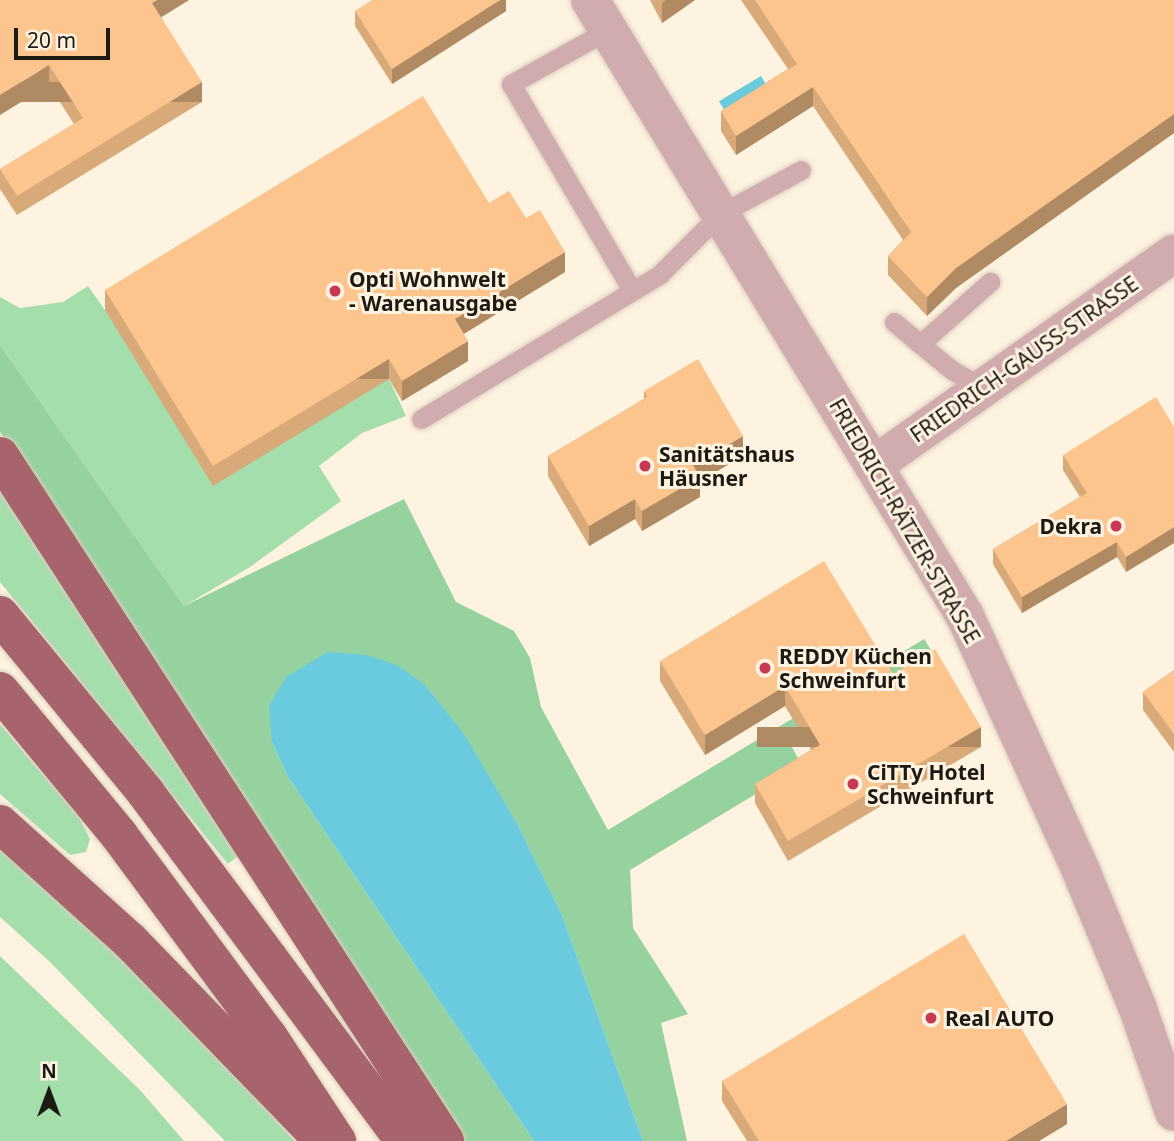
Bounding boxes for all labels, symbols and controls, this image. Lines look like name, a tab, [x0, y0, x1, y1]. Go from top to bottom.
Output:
scale bar	[18, 14, 114, 58]
text: 20 m	[27, 26, 76, 54]
place label: Opti Wohnwelt - Warenausgabe	[349, 266, 517, 316]
street label: FRIEDRICH-GAUSS-STRASSE	[905, 271, 1143, 447]
marker: Opti Wohnwelt - Warenausgabe	[327, 283, 343, 299]
street label: FRIEDRICH-RÄTZER-STRASSE	[824, 394, 986, 648]
place label: Sanitätshaus Häusner	[659, 441, 795, 491]
marker: Sanitätshaus Häusner	[637, 458, 653, 474]
place label: Dekra	[1040, 513, 1102, 539]
marker: Dekra	[1108, 518, 1124, 534]
place label: REDDY Küchen Schweinfurt	[779, 643, 932, 693]
marker: REDDY Küchen Schweinfurt	[757, 660, 773, 676]
place label: CiTTy Hotel Schweinfurt	[867, 759, 994, 809]
marker: CiTTy Hotel Schweinfurt	[845, 776, 861, 792]
place label: Real AUTO	[945, 1005, 1054, 1031]
marker: Real AUTO	[923, 1010, 939, 1026]
north arrow	[14, 1057, 84, 1127]
text: N	[41, 1058, 57, 1084]

